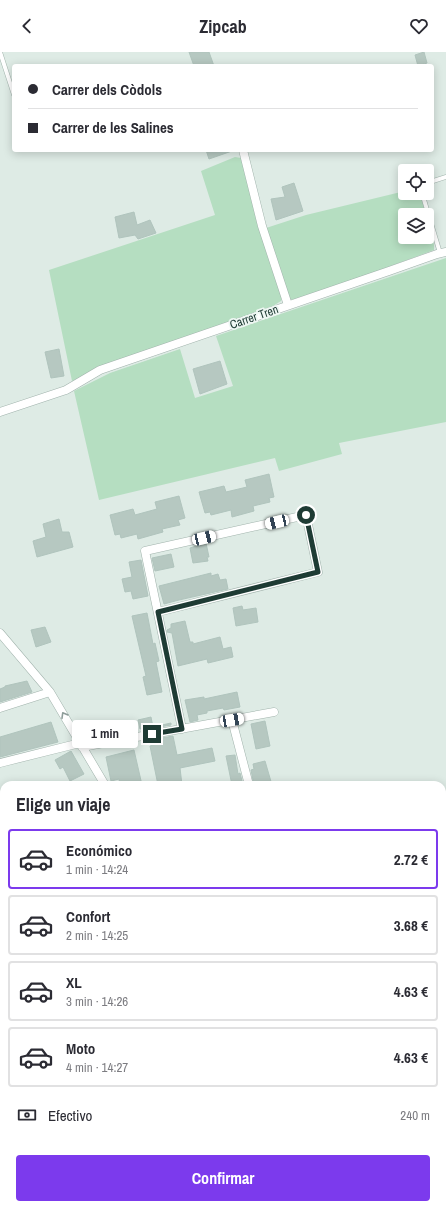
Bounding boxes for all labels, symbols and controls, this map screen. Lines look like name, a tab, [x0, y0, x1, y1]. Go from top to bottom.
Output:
text: Zipcab	[199, 14, 247, 39]
icon: back	[16, 15, 38, 37]
icon: heart	[408, 15, 430, 37]
text: Carrer dels Còdols	[52, 79, 162, 100]
text: Carrer de les Salines	[52, 117, 174, 138]
map controls	[398, 164, 434, 244]
button: locate	[398, 164, 434, 200]
button: layers	[398, 208, 434, 244]
street label: Carrer Tren	[228, 301, 280, 333]
route start	[297, 506, 315, 524]
car	[264, 513, 290, 531]
car	[191, 529, 217, 547]
one-way arrow	[61, 712, 68, 719]
car	[219, 712, 245, 728]
callout: 1 min	[72, 720, 138, 748]
text: 1 min	[91, 725, 119, 742]
route end	[143, 725, 161, 743]
text: Elige un viaje	[16, 792, 110, 817]
text: Económico	[66, 840, 132, 861]
icon: car	[18, 841, 54, 877]
text: 2.72 €	[394, 849, 428, 870]
text: 1 min · 14:24	[66, 861, 128, 878]
text: Confort	[66, 906, 110, 927]
icon: car	[18, 907, 54, 943]
text: 3.68 €	[394, 915, 428, 936]
text: 2 min · 14:25	[66, 927, 128, 944]
text: XL	[66, 972, 82, 993]
icon: car	[18, 973, 54, 1009]
text: 4.63 €	[394, 981, 428, 1002]
text: 3 min · 14:26	[66, 993, 128, 1010]
text: Moto	[66, 1038, 95, 1059]
icon: car	[18, 1039, 54, 1075]
text: 4.63 €	[394, 1047, 428, 1068]
text: 4 min · 14:27	[66, 1059, 128, 1076]
icon: cash	[16, 1104, 38, 1126]
text: Efectivo	[48, 1105, 92, 1126]
text: 240 m	[400, 1107, 430, 1124]
button: Confirmar	[16, 1155, 430, 1201]

